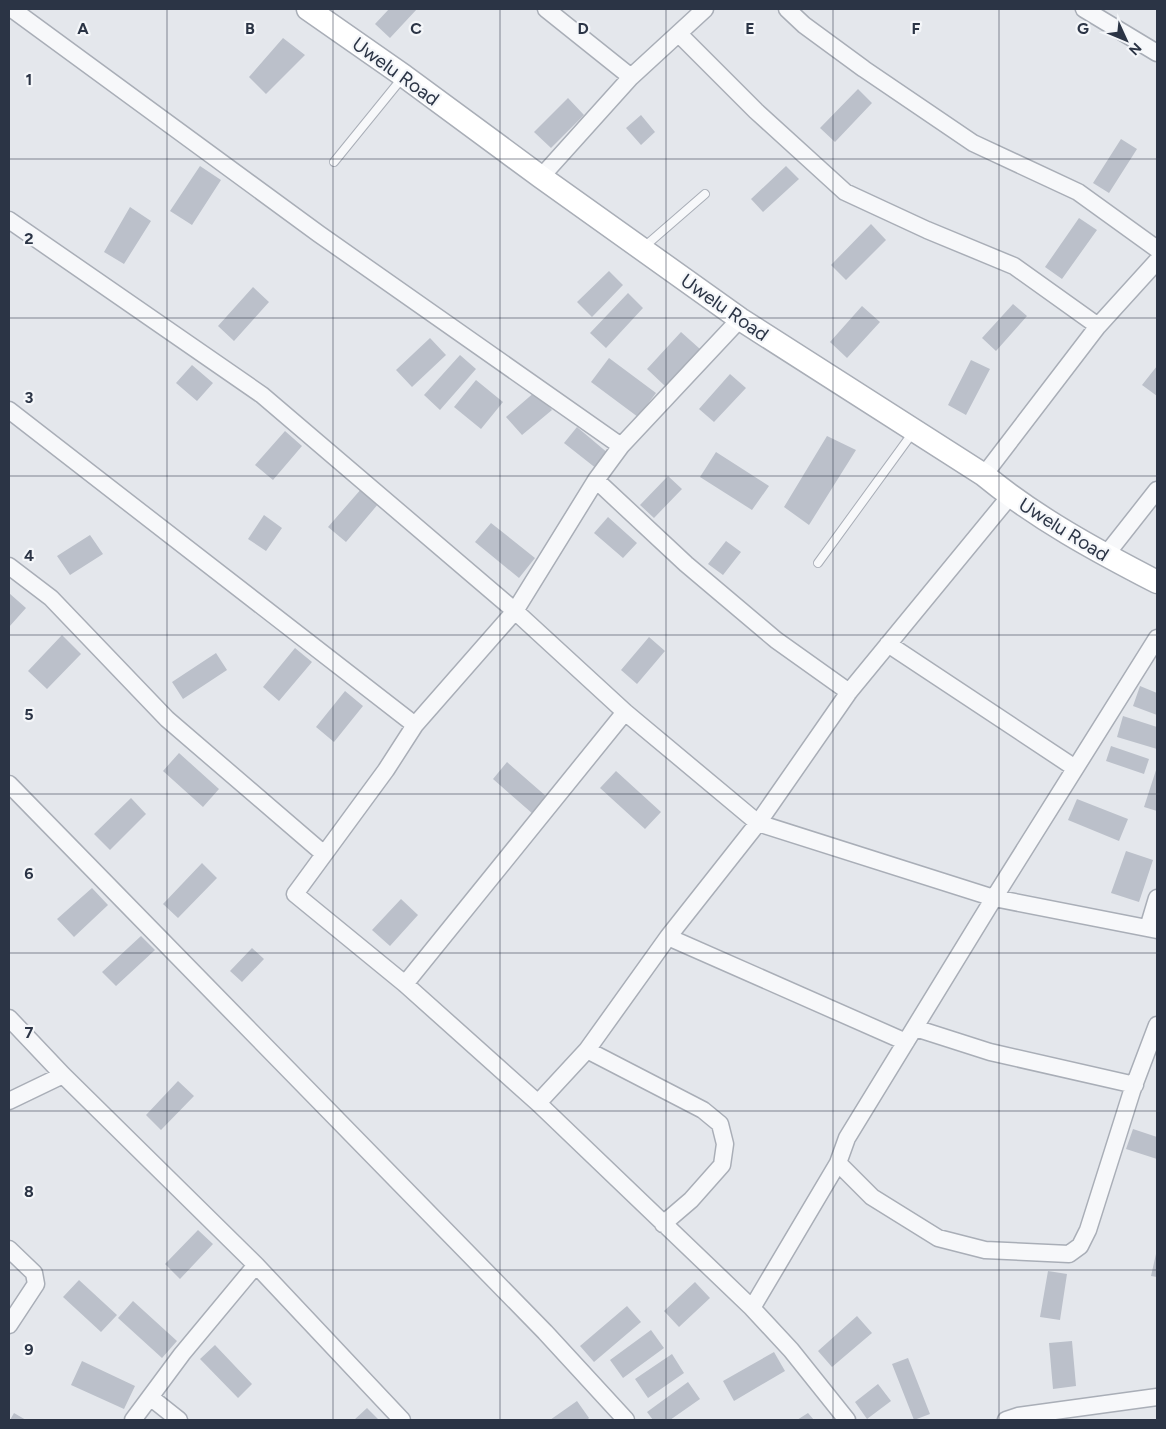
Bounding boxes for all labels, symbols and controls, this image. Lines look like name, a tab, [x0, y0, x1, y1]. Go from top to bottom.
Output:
north arrow	[1101, 15, 1151, 65]
text: A	[77, 19, 89, 38]
text: B	[245, 19, 255, 38]
text: C	[410, 19, 422, 38]
text: D	[577, 19, 589, 38]
text: E	[745, 19, 755, 38]
text: F	[912, 19, 921, 38]
text: G	[1077, 19, 1089, 38]
street label: Uwelu Road	[348, 32, 444, 111]
text: N	[1125, 39, 1145, 58]
text: 1	[26, 70, 32, 89]
text: 2	[24, 229, 34, 248]
street label: Uwelu Road	[676, 269, 773, 346]
text: 3	[25, 388, 34, 407]
street label: Uwelu Road	[1015, 493, 1113, 566]
text: 4	[24, 546, 34, 565]
text: 5	[24, 705, 34, 724]
text: 6	[24, 864, 34, 883]
text: 7	[25, 1023, 34, 1042]
text: 8	[24, 1182, 34, 1201]
text: 9	[24, 1340, 34, 1359]

